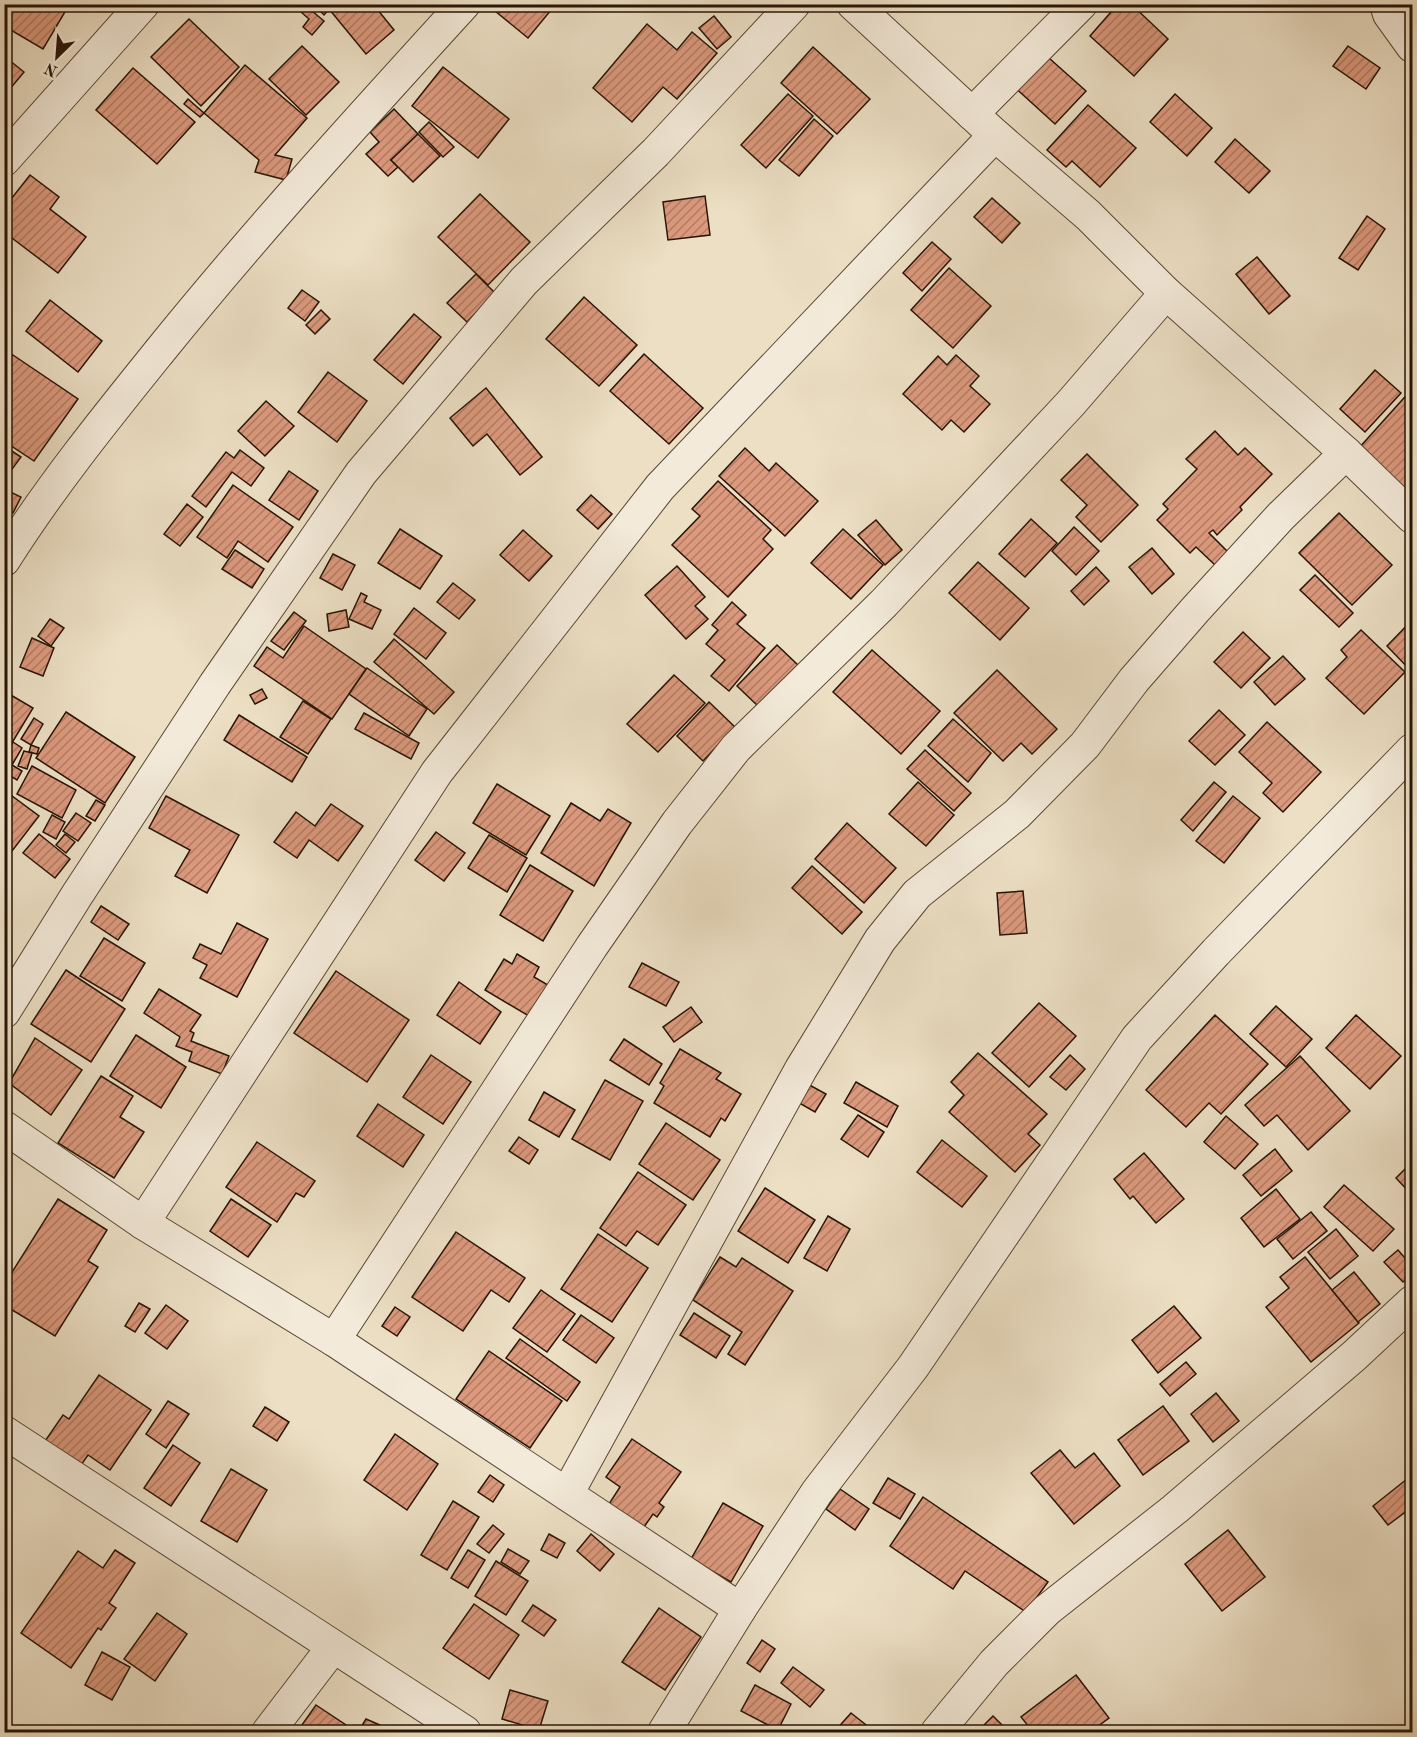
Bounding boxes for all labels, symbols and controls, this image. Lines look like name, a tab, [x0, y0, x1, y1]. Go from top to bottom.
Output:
north arrow	[27, 27, 87, 87]
text: N	[42, 59, 60, 79]

